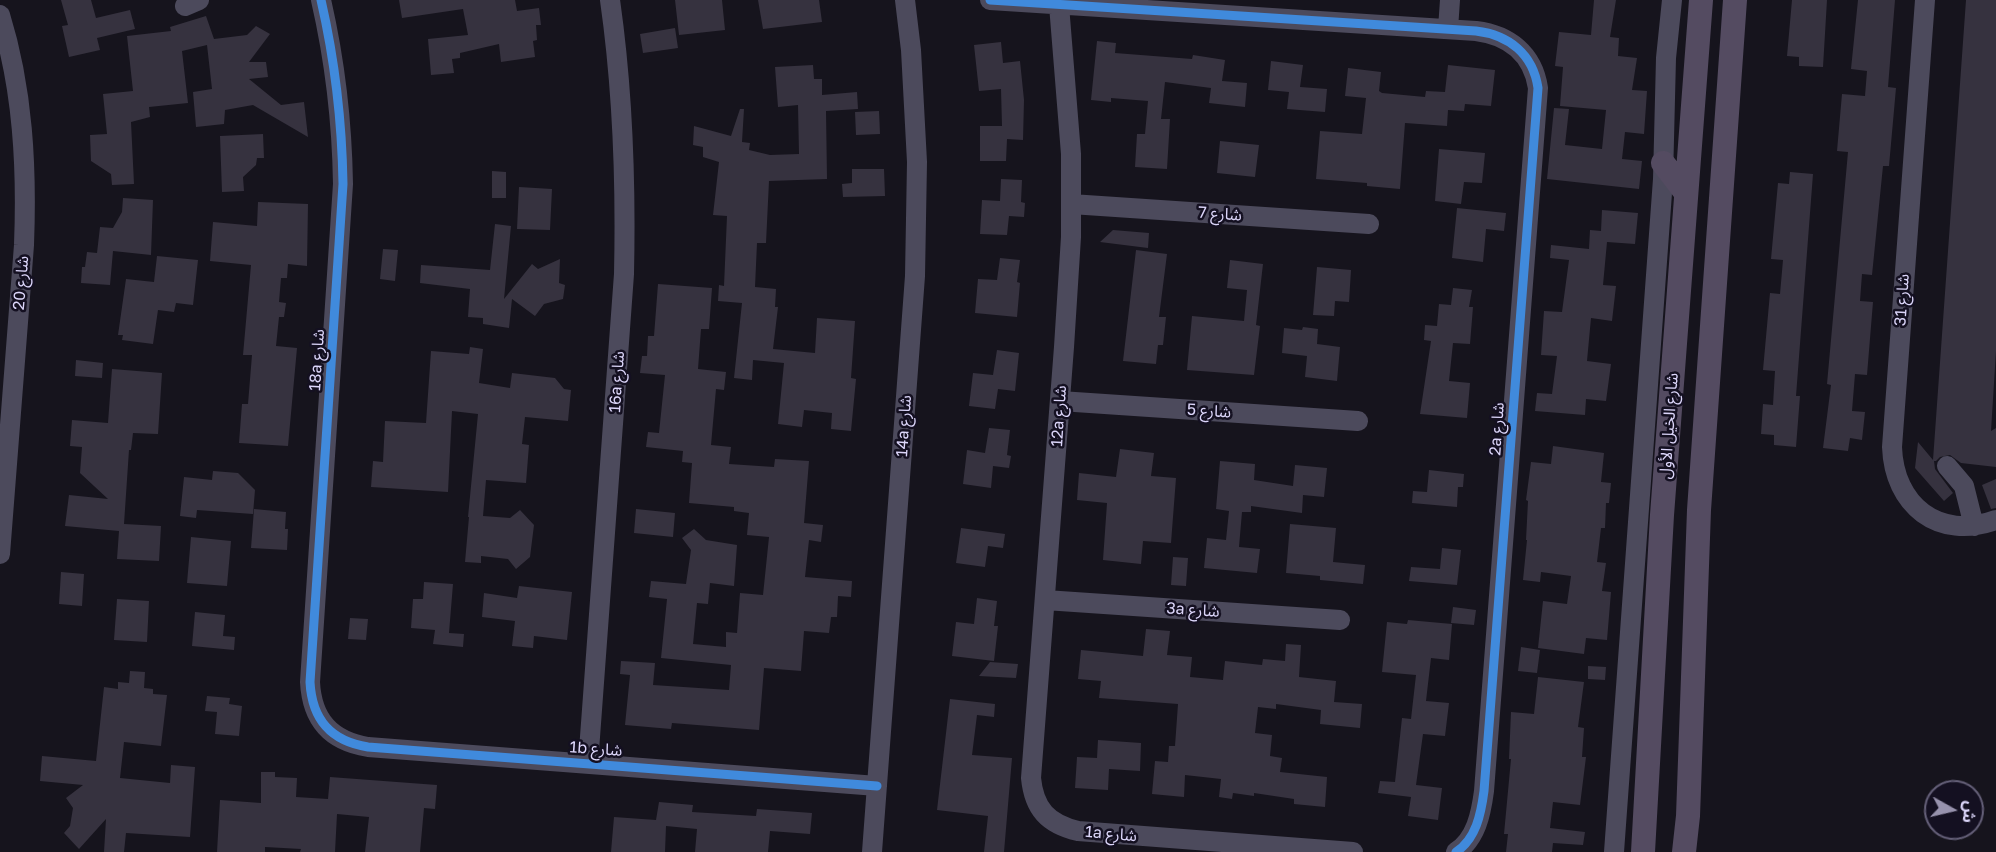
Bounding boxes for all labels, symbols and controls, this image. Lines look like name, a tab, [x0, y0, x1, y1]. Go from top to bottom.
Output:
street label: شارع 7	[1198, 203, 1242, 225]
street label: شارع 20	[9, 255, 33, 311]
street label: شارع 31	[1891, 273, 1913, 327]
street label: 18a شارع	[305, 329, 329, 391]
street label: 16a شارع	[605, 351, 629, 413]
street label: شارع الخيل الأول	[1656, 372, 1682, 480]
street label: 12a شارع	[1047, 385, 1071, 447]
street label: 14a شارع	[892, 395, 916, 457]
street label: شارع 5	[1186, 400, 1232, 422]
street label: 2a شارع	[1486, 402, 1508, 456]
street label: 3a شارع	[1166, 599, 1220, 621]
street label: 1b شارع	[569, 738, 623, 760]
north arrow	[1924, 780, 1984, 840]
text: ش	[1958, 800, 1981, 824]
street label: 1a شارع	[1084, 822, 1138, 846]

